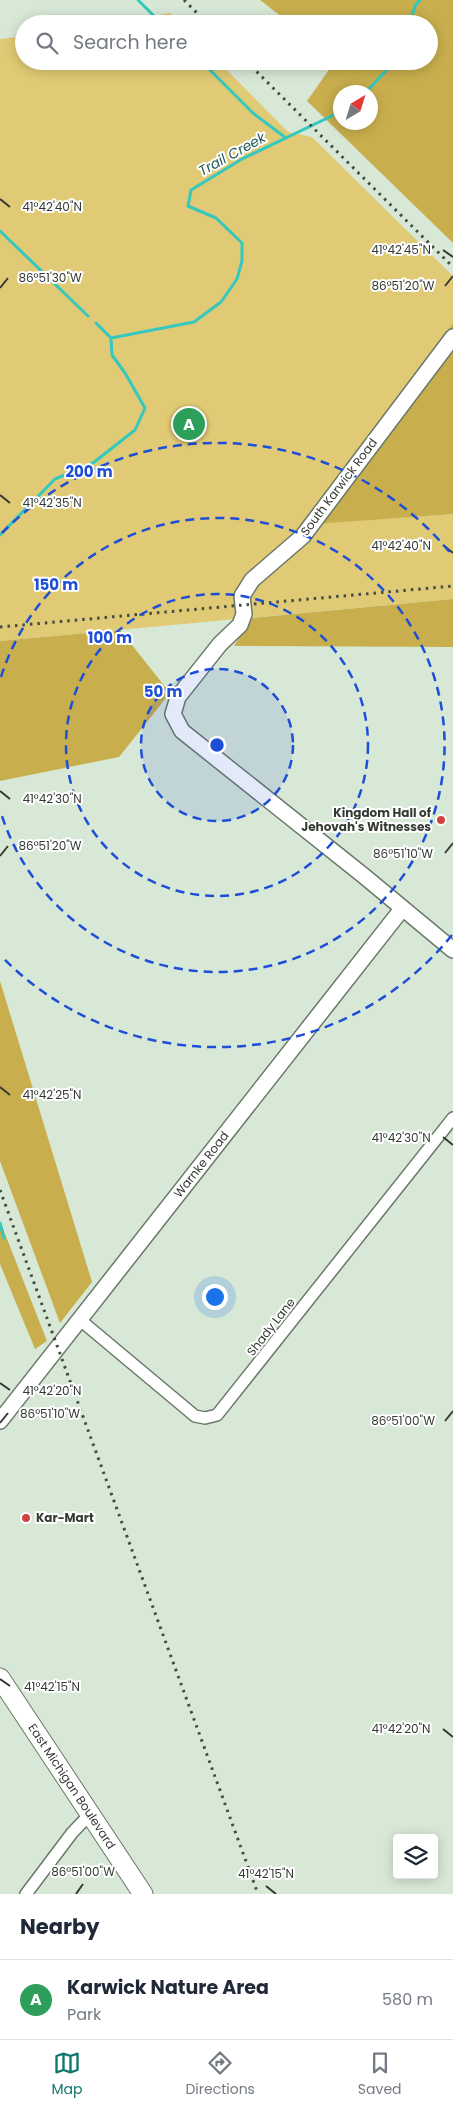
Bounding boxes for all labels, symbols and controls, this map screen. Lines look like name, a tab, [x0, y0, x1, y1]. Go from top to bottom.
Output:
search box	[15, 15, 438, 70]
icon: search	[33, 29, 61, 57]
text: Search here	[73, 29, 187, 56]
north arrow	[333, 85, 378, 130]
water label: Trail Creek	[195, 127, 270, 181]
text: 41°42'40"N	[22, 198, 82, 215]
text: 41°42'45"N	[371, 241, 431, 258]
text: 86°51'30"W	[18, 269, 82, 286]
text: 86°51'20"W	[371, 277, 435, 294]
pin: A	[173, 405, 205, 443]
street label: South Karwick Road	[296, 434, 381, 539]
text: 200 m	[65, 461, 113, 482]
text: 41°42'35"N	[22, 494, 82, 511]
text: 41°42'40"N	[371, 537, 431, 554]
text: 150 m	[34, 574, 78, 595]
text: 100 m	[88, 627, 132, 648]
text: 50 m	[144, 681, 182, 702]
centre of rings	[208, 736, 226, 754]
text: 41°42'30"N	[22, 790, 82, 807]
place label: Kingdom Hall of Jehovah's Witnesses	[301, 804, 432, 835]
marker: Kingdom Hall of Jehovah's Witnesses	[435, 814, 447, 826]
text: 86°51'20"W	[18, 837, 82, 854]
text: 86°51'10"W	[373, 845, 433, 862]
text: 41°42'25"N	[22, 1086, 82, 1103]
street label: Warnke Road	[170, 1128, 232, 1201]
text: 41°42'30"N	[371, 1129, 431, 1146]
your location	[202, 1284, 228, 1310]
street label: Shady Lane	[243, 1294, 299, 1359]
text: 41°42'20"N	[22, 1382, 82, 1399]
text: 86°51'10"W	[20, 1405, 80, 1422]
text: 86°51'00"W	[371, 1412, 435, 1429]
place label: Kar-Mart	[36, 1509, 94, 1526]
marker: Kar-Mart	[20, 1512, 32, 1524]
text: 41°42'15"N	[24, 1678, 80, 1695]
street label: East Michigan Boulevard	[24, 1720, 120, 1852]
text: 41°42'20"N	[371, 1720, 431, 1737]
map controls	[393, 1834, 438, 1879]
button: layers	[393, 1834, 438, 1879]
text: 86°51'00"W	[51, 1863, 115, 1880]
text: 41°42'15"N	[238, 1865, 294, 1882]
text: Nearby	[20, 1912, 100, 1941]
text: Karwick Nature Area	[67, 1974, 269, 2001]
text: A	[30, 1988, 42, 2011]
text: 580 m	[382, 1988, 433, 2011]
text: Park	[67, 2003, 101, 2026]
tab: Map	[51, 2049, 82, 2100]
tab: Directions	[185, 2049, 255, 2100]
tab: Saved	[358, 2049, 402, 2100]

